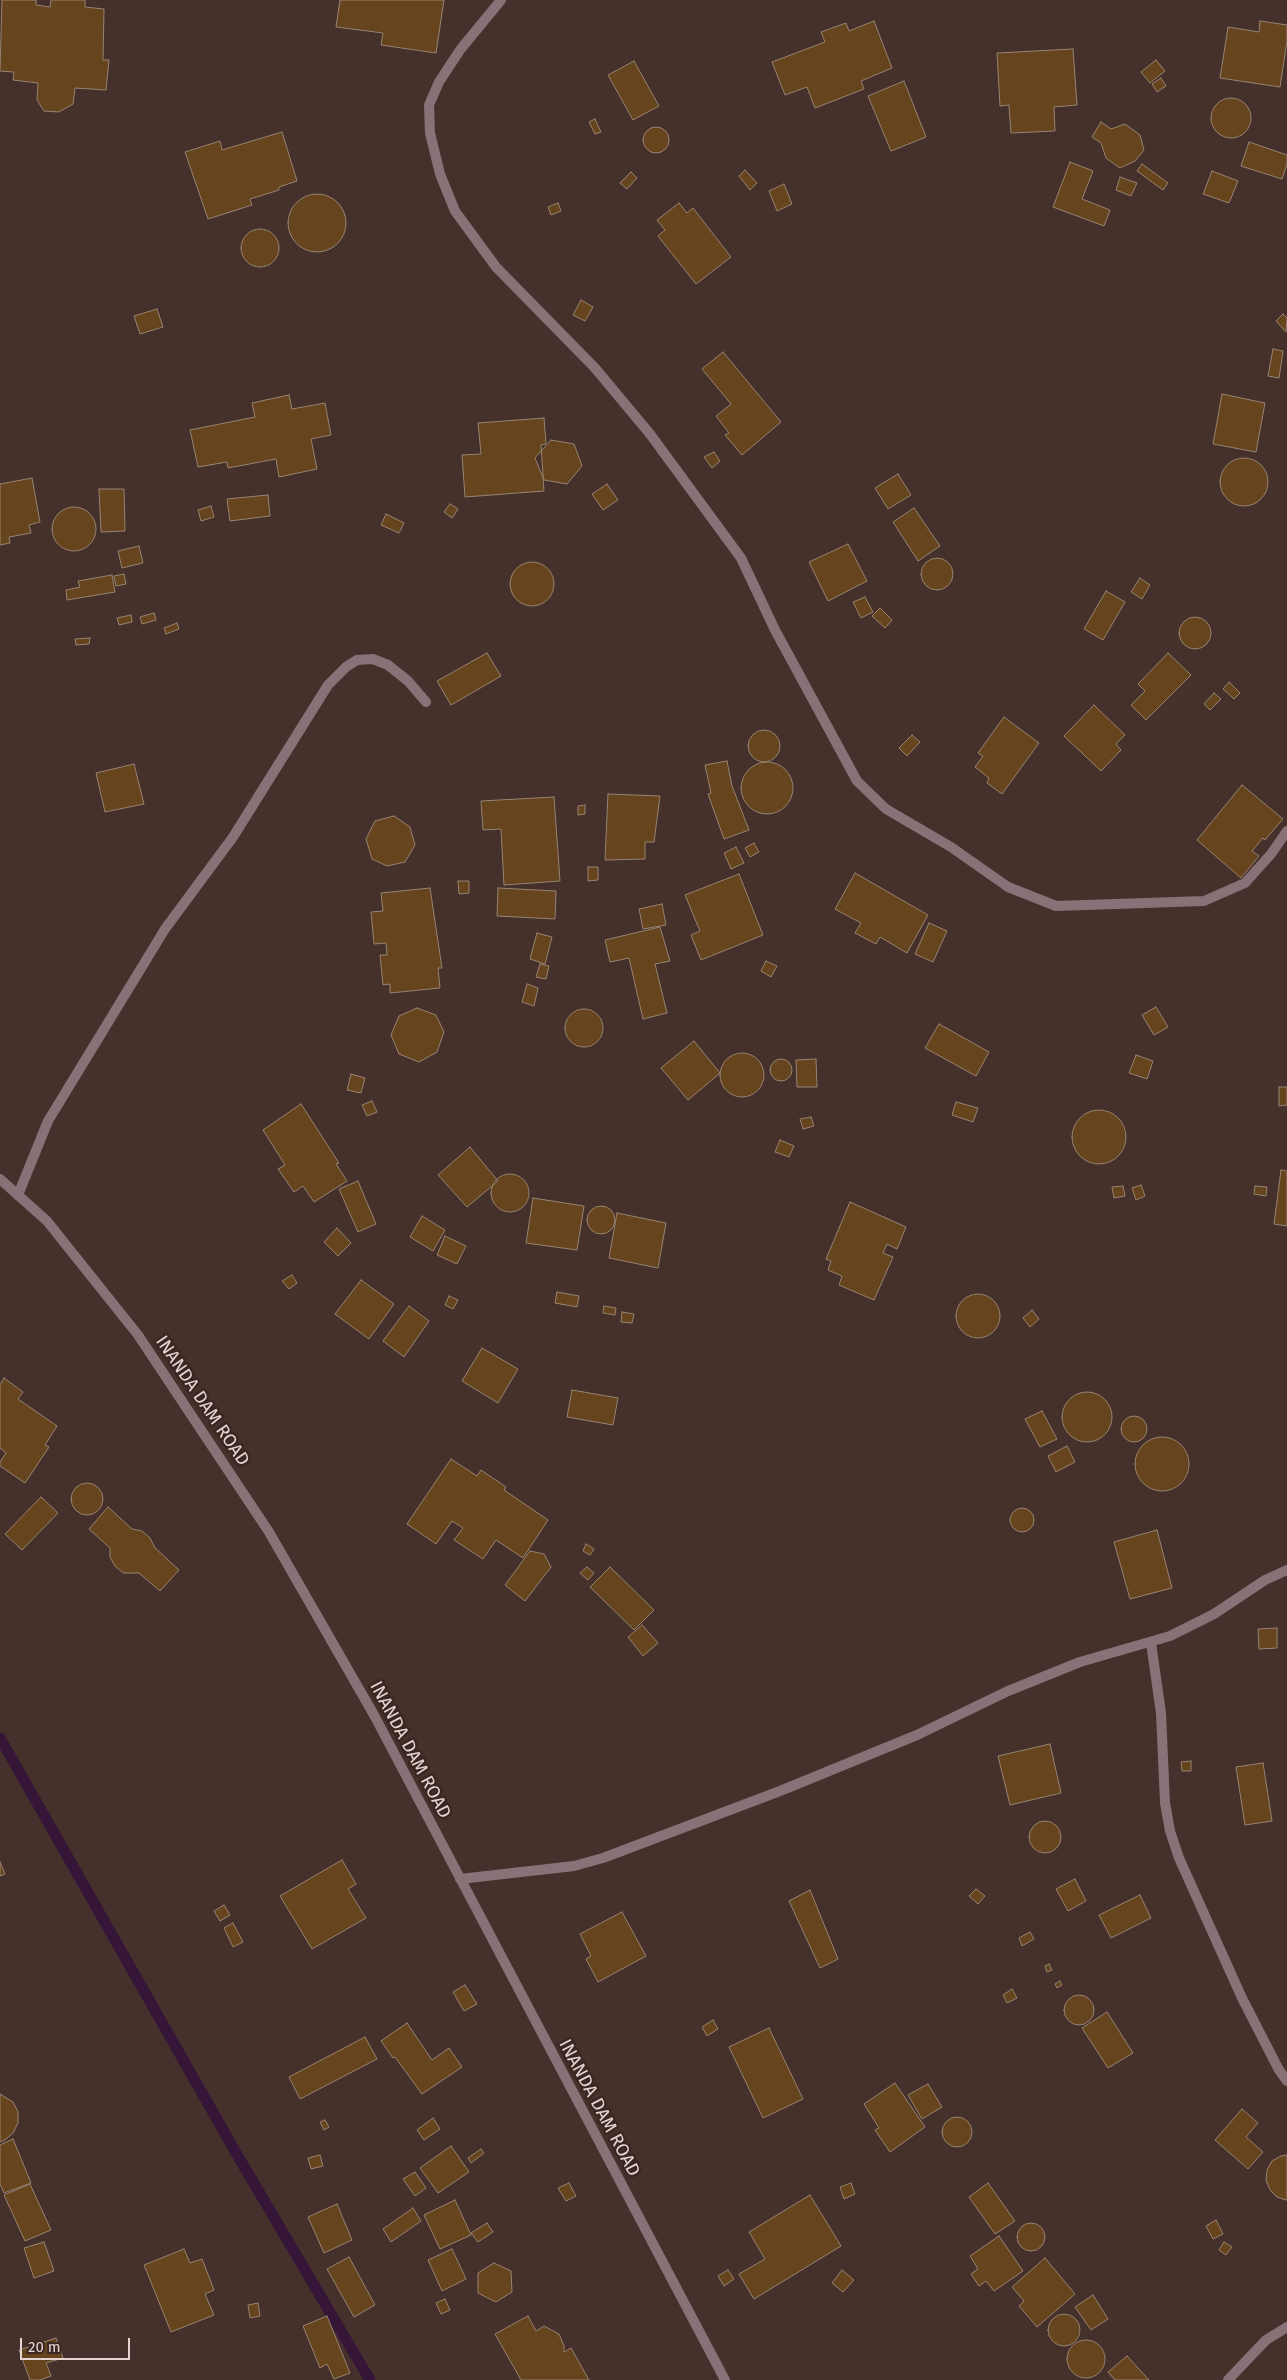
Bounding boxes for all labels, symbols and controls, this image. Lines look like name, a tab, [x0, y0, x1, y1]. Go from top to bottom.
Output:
street label: INANDA DAM ROAD	[151, 1332, 253, 1470]
street label: INANDA DAM ROAD	[365, 1678, 455, 1822]
street label: INANDA DAM ROAD	[554, 2036, 644, 2180]
scale bar	[22, 2328, 132, 2360]
text: 20 m	[28, 2338, 61, 2356]

